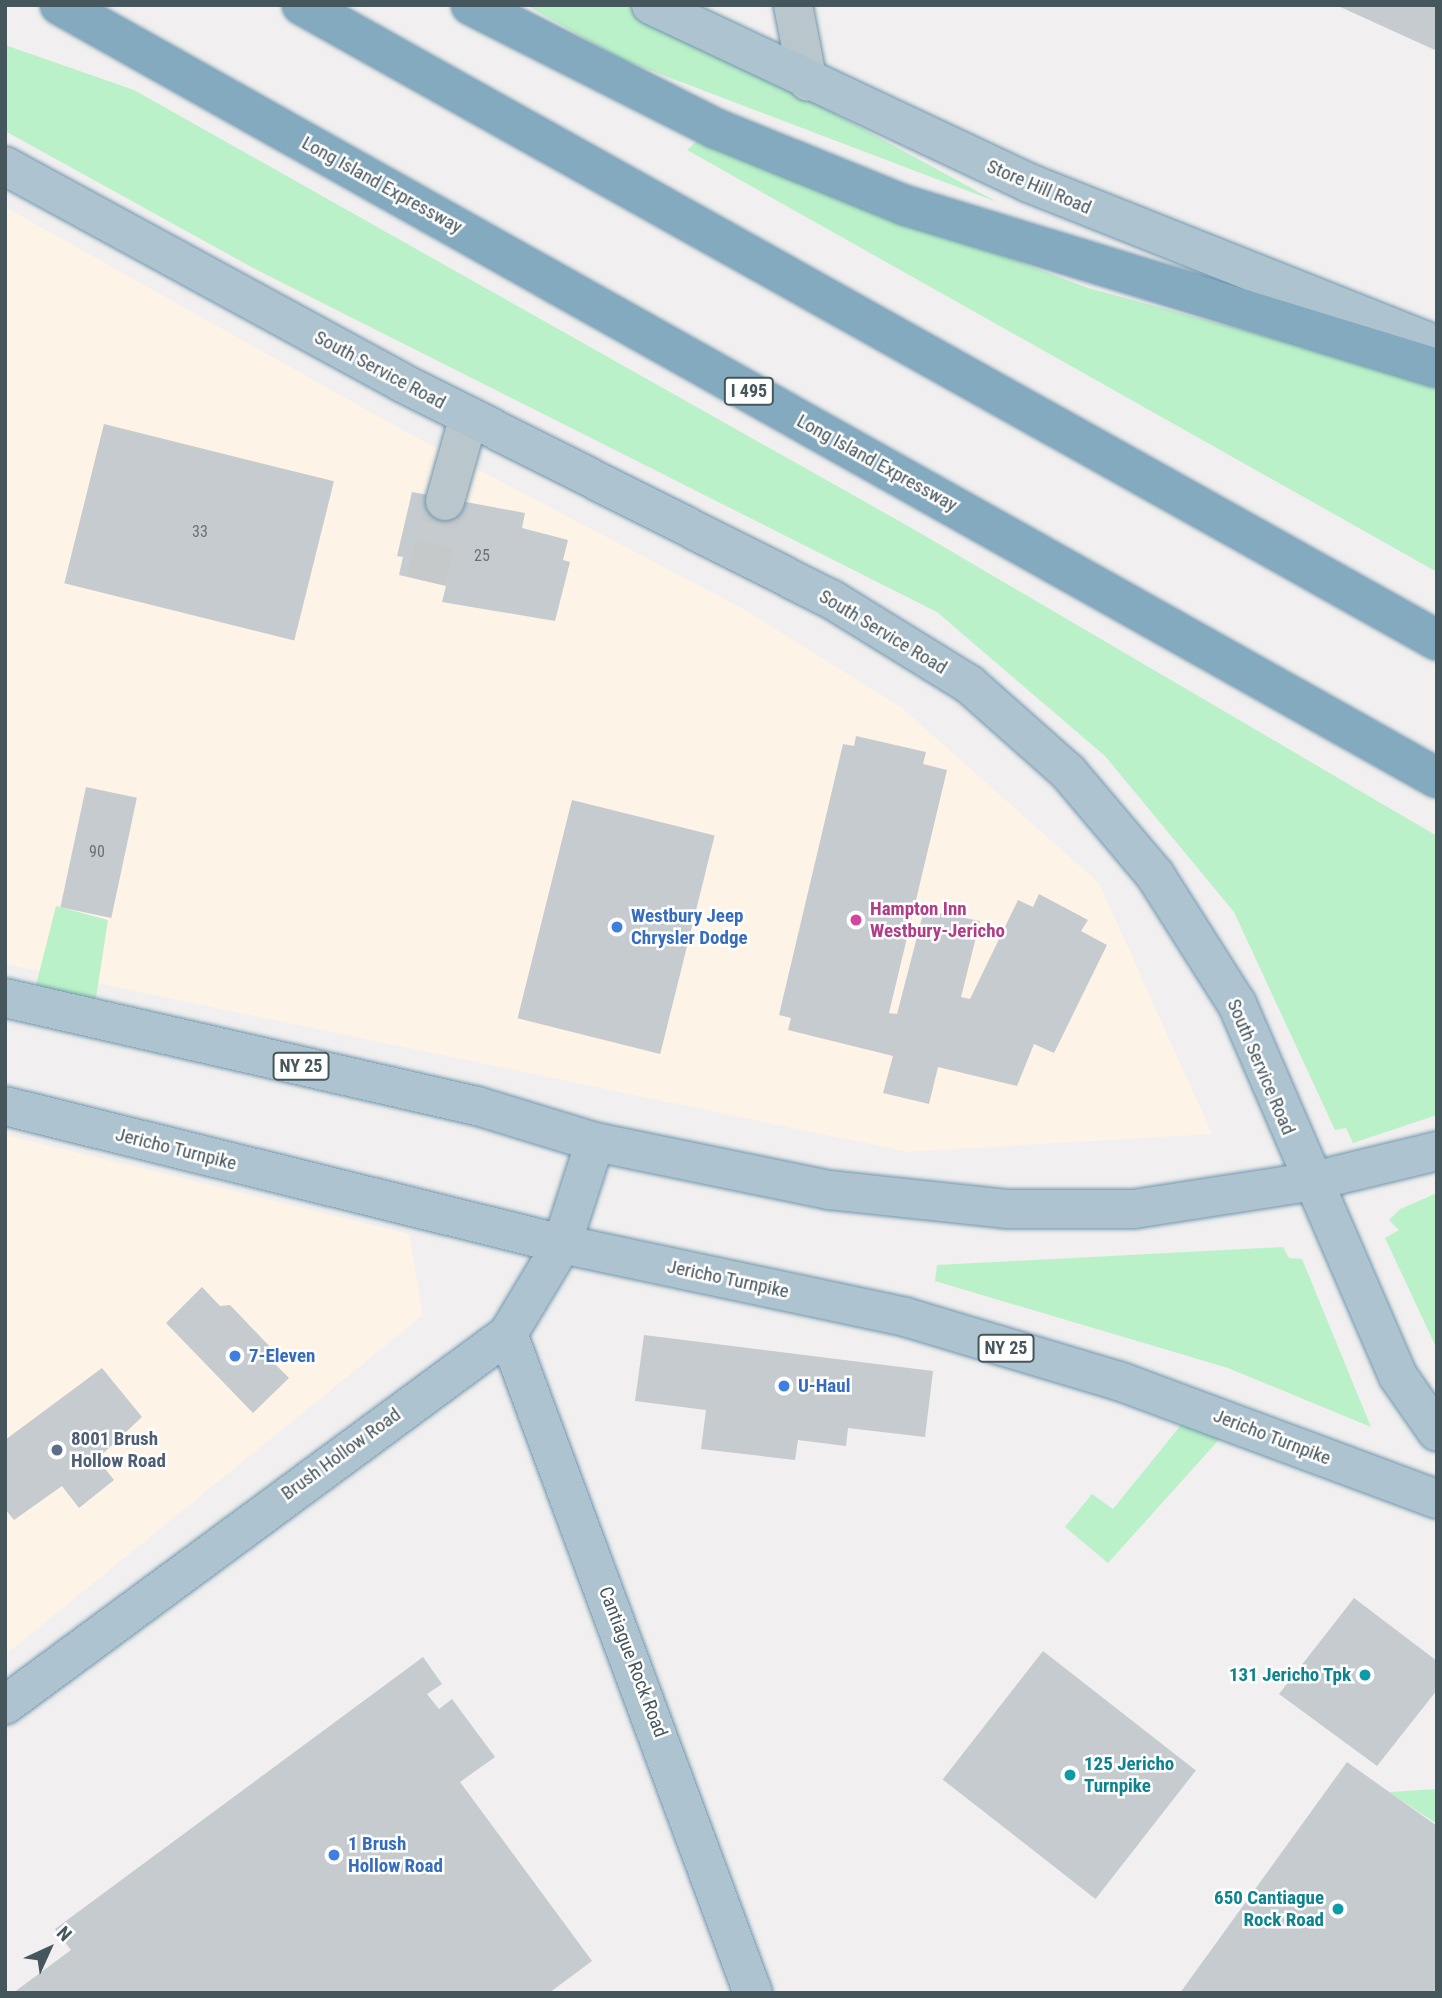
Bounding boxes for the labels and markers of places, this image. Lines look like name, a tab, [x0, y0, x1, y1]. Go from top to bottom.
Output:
place label: Hampton Inn Westbury-Jericho	[870, 898, 1005, 942]
place label: Westbury Jeep Chrysler Dodge	[631, 905, 748, 949]
marker: Hampton Inn Westbury-Jericho	[848, 912, 864, 928]
marker: Westbury Jeep Chrysler Dodge	[609, 919, 625, 935]
place label: 7-Eleven	[249, 1345, 315, 1367]
marker: 7-Eleven	[227, 1348, 243, 1364]
place label: U-Haul	[798, 1375, 850, 1397]
marker: U-Haul	[776, 1378, 792, 1394]
place label: 8001 Brush Hollow Road	[71, 1428, 166, 1472]
marker: 8001 Brush Hollow Road	[49, 1442, 65, 1458]
place label: 131 Jericho Tpk	[1228, 1664, 1351, 1686]
marker: 131 Jericho Tpk	[1357, 1667, 1373, 1683]
place label: 125 Jericho Turnpike	[1084, 1753, 1174, 1797]
marker: 125 Jericho Turnpike	[1062, 1767, 1078, 1783]
place label: 1 Brush Hollow Road	[348, 1833, 443, 1877]
marker: 1 Brush Hollow Road	[326, 1847, 342, 1863]
place label: 650 Cantiague Rock Road	[1214, 1887, 1324, 1931]
marker: 650 Cantiague Rock Road	[1330, 1901, 1346, 1917]

